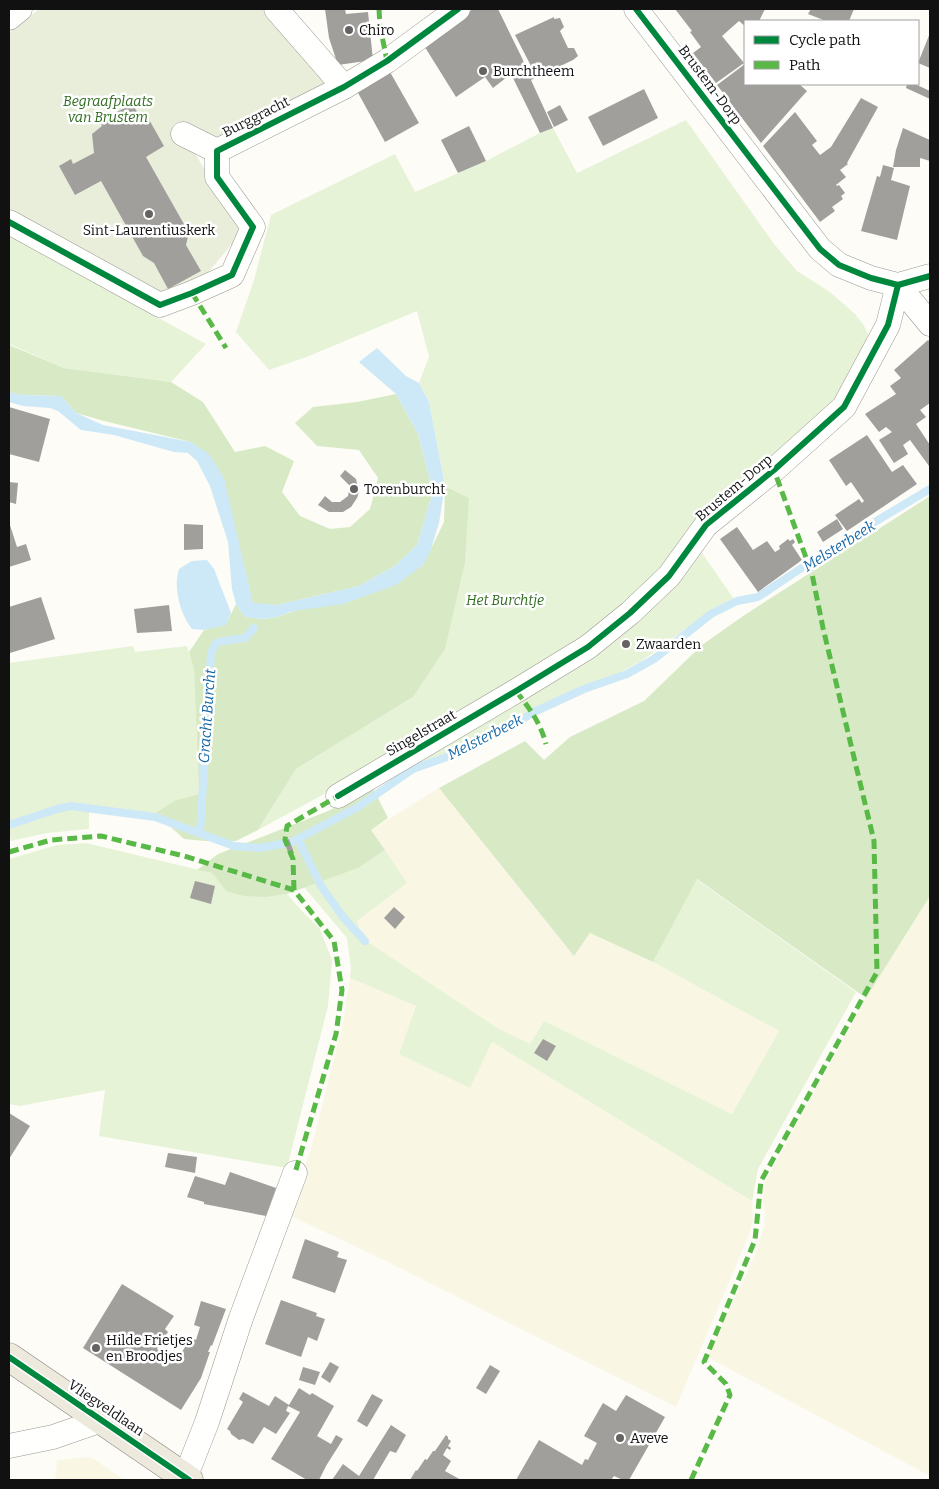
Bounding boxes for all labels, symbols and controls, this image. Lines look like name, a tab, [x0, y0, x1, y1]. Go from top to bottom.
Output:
legend	[744, 20, 919, 85]
place label: Chiro	[359, 22, 394, 39]
marker: Chiro	[343, 24, 355, 36]
text: Cycle path	[789, 31, 861, 49]
street label: Brustem-Dorp	[675, 42, 745, 128]
text: Path	[789, 56, 821, 74]
place label: Burchtheem	[493, 63, 575, 80]
marker: Burchtheem	[477, 65, 489, 77]
park label: Begraafplaats van Brustem	[63, 93, 153, 126]
street label: Burggracht	[220, 93, 292, 141]
marker: Sint-Laurentiuskerk	[143, 208, 155, 220]
place label: Sint-Laurentiuskerk	[83, 222, 215, 239]
street label: Brustem-Dorp	[692, 451, 776, 525]
place label: Torenburcht	[364, 481, 445, 498]
marker: Torenburcht	[348, 483, 360, 495]
water label: Melsterbeek	[799, 516, 879, 575]
park label: Het Burchtje	[466, 592, 544, 609]
place label: Zwaarden	[636, 636, 701, 653]
marker: Zwaarden	[620, 638, 632, 650]
water label: Gracht Burcht	[195, 668, 219, 764]
street label: Singelstraat	[383, 706, 459, 760]
water label: Melsterbeek	[444, 710, 526, 764]
place label: Hilde Frietjes en Broodjes	[106, 1332, 193, 1365]
marker: Hilde Frietjes en Broodjes	[90, 1342, 102, 1354]
street label: Vliegveldlaan	[65, 1376, 147, 1440]
place label: Aveve	[630, 1430, 669, 1447]
marker: Aveve	[614, 1432, 626, 1444]

